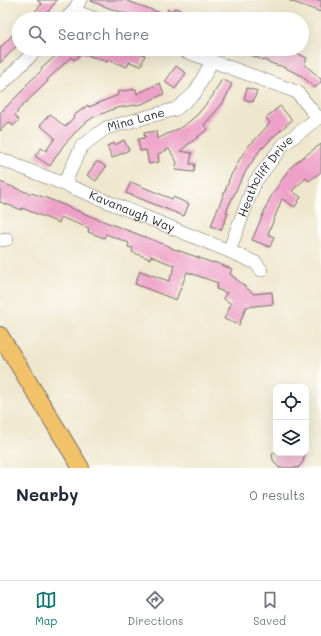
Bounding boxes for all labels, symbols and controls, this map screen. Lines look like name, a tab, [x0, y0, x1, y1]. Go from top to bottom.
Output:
search box	[12, 12, 309, 56]
icon: search	[26, 23, 48, 45]
text: Search here	[58, 24, 149, 44]
street label: Mina Lane	[105, 103, 166, 134]
street label: Heathcliff Drive	[234, 131, 296, 219]
street label: Kavanaugh Way	[87, 186, 178, 235]
map controls	[273, 384, 309, 456]
button: locate	[273, 384, 309, 420]
button: layers	[273, 420, 309, 456]
text: Nearby	[16, 483, 78, 505]
text: 0 results	[250, 486, 305, 503]
tab: Map	[35, 589, 57, 628]
tab: Directions	[127, 589, 183, 628]
tab: Saved	[253, 589, 286, 628]

